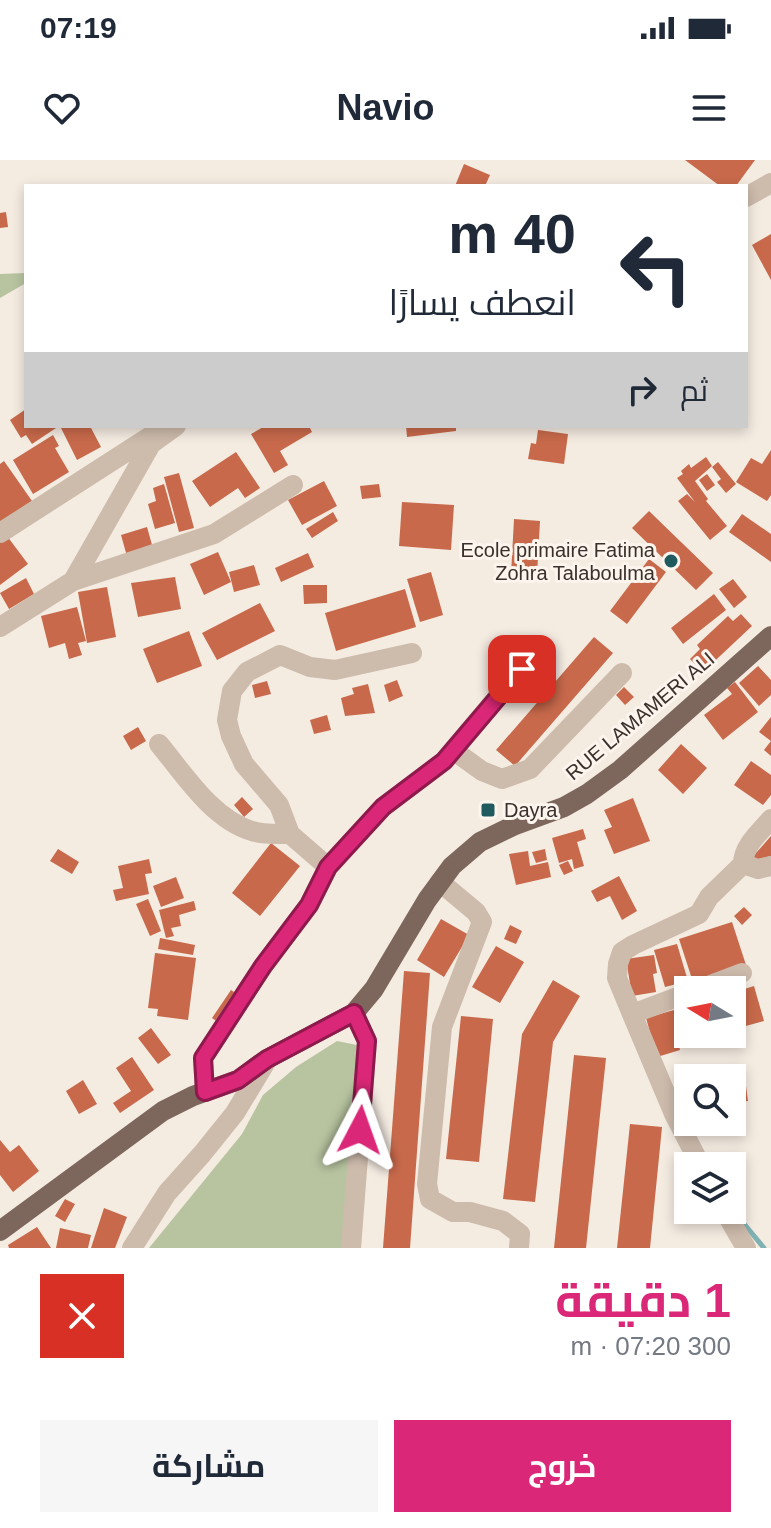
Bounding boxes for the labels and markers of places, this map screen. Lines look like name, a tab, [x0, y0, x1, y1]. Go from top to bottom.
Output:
place label: Ecole primaire Fatima Zohra Talaboulma	[460, 539, 656, 584]
marker: Ecole primaire Fatima Zohra Talaboulma	[662, 552, 680, 570]
pin	[488, 635, 556, 703]
place label: Dayra	[504, 799, 558, 821]
marker: Dayra	[479, 801, 497, 819]

